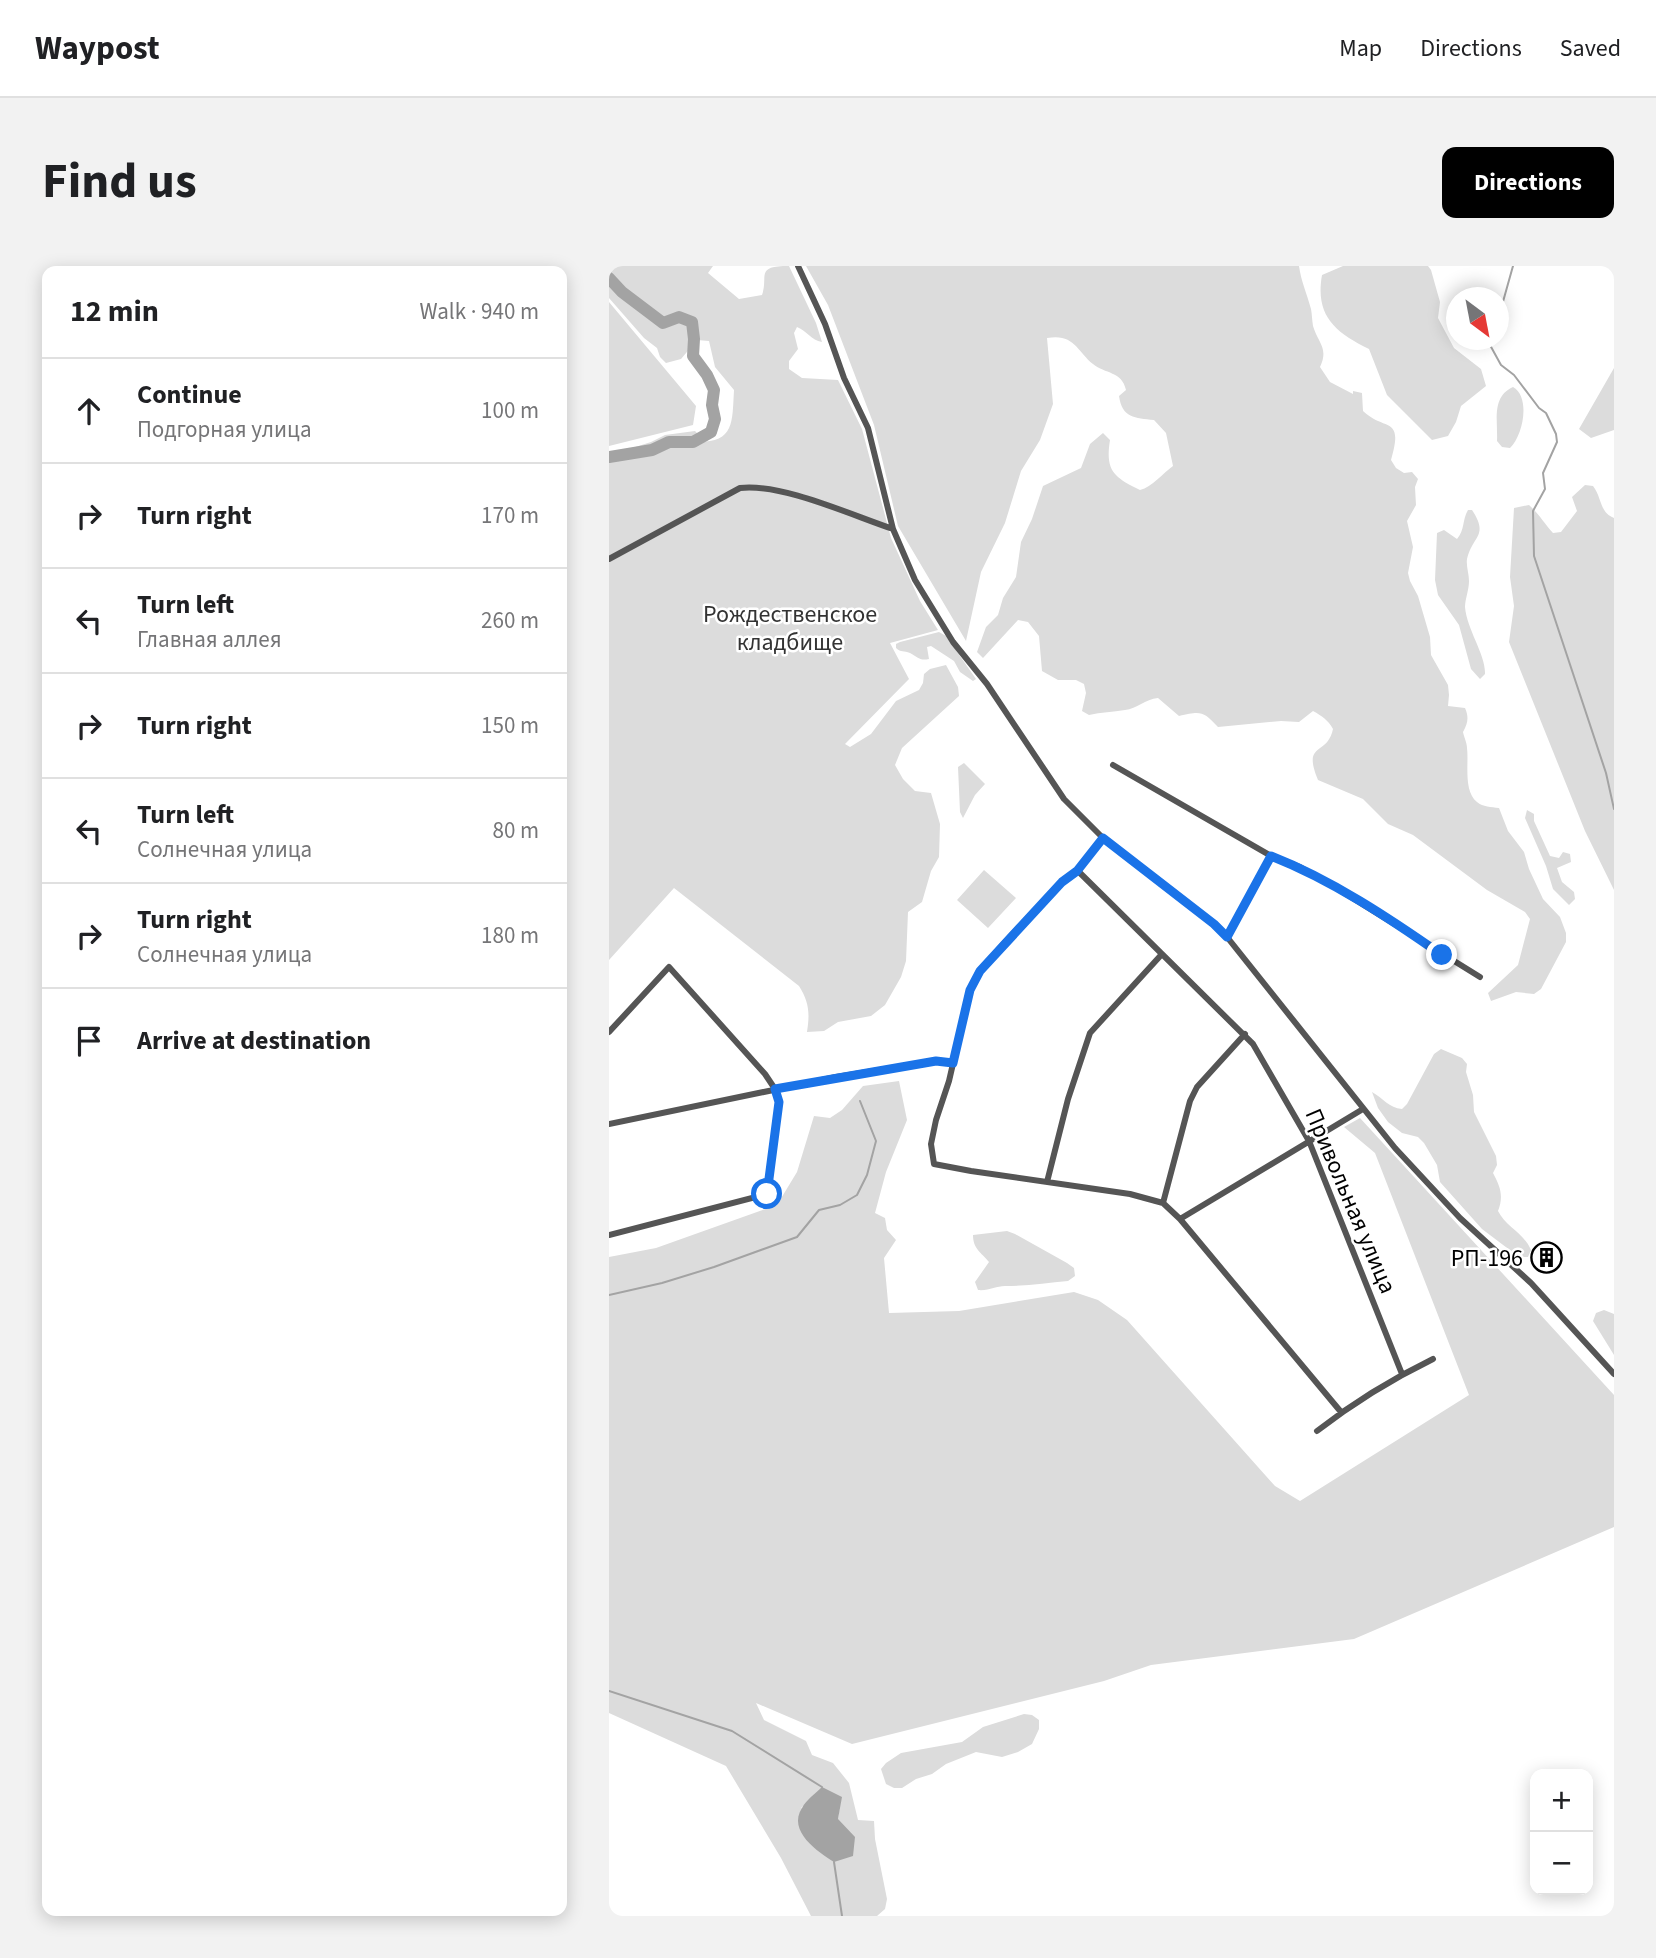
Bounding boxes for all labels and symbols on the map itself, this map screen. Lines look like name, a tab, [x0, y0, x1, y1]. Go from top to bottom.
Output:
north arrow	[1446, 287, 1509, 350]
park label: Рождественское кладбище	[703, 597, 877, 660]
route end	[1426, 939, 1457, 970]
street label: Привольная улица	[1296, 1103, 1405, 1299]
route start	[751, 1178, 782, 1209]
place label: РП-196	[1451, 1241, 1523, 1276]
building icon: РП-196	[1529, 1241, 1563, 1275]

